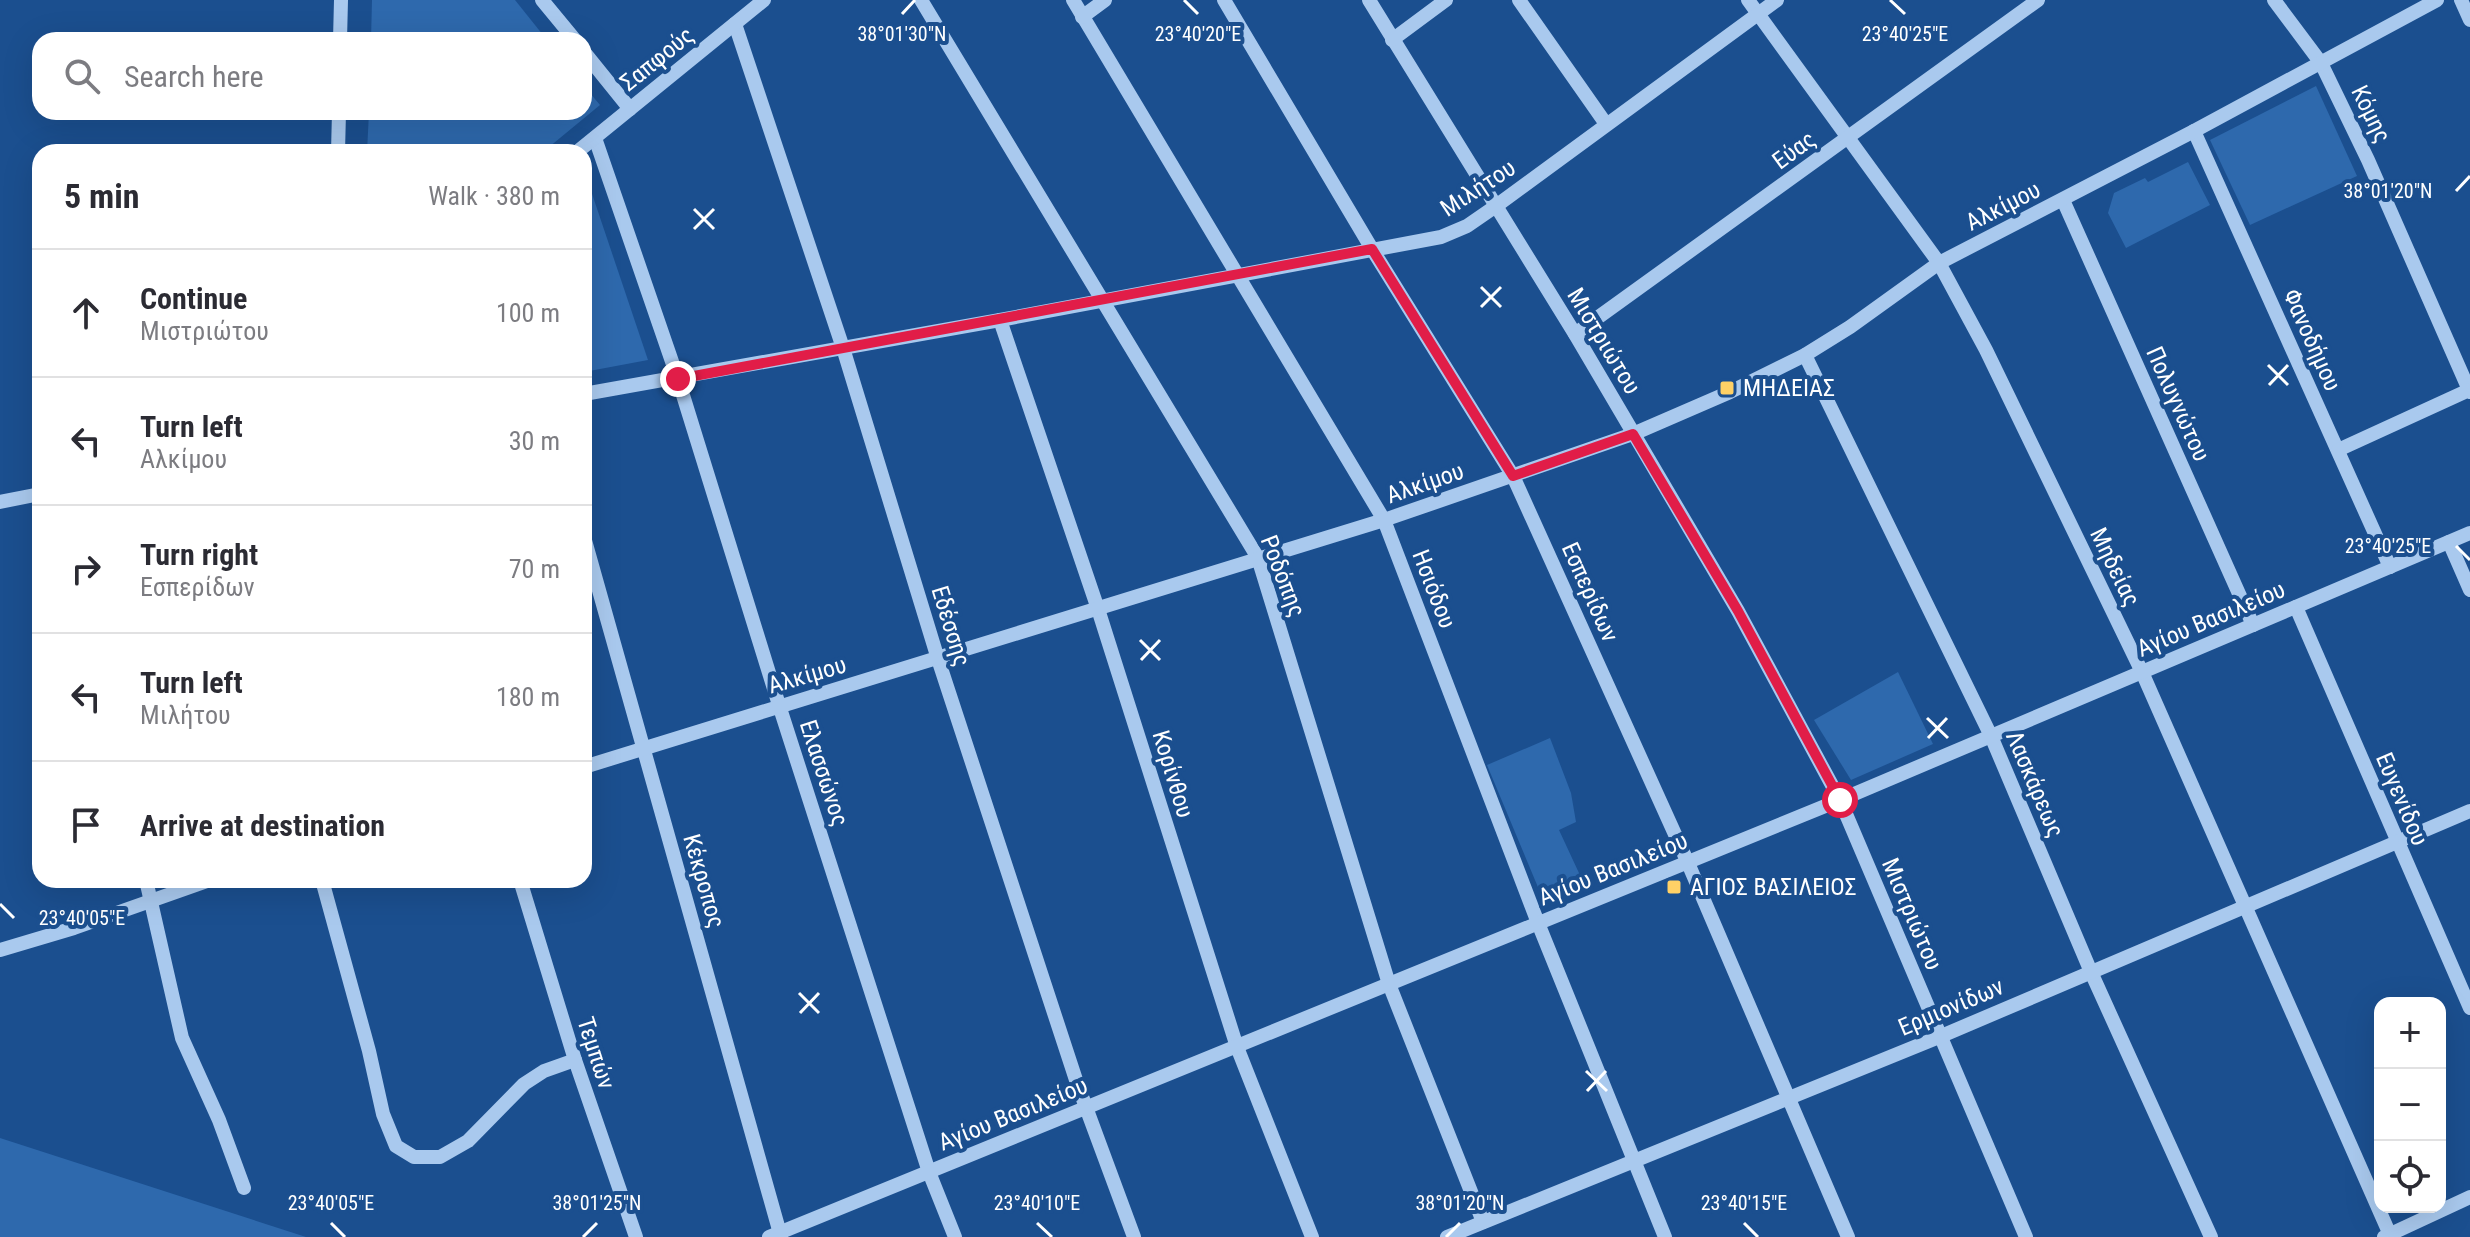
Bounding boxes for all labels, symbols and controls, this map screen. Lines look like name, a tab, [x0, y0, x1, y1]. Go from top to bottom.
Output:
street label: Σαπφούς	[615, 21, 699, 97]
text: 38°01'30"N	[857, 22, 947, 46]
text: 23°40'20"E	[1155, 22, 1241, 46]
text: 23°40'25"E	[1862, 22, 1948, 46]
search box	[32, 32, 592, 120]
icon: search	[60, 54, 104, 98]
text: Search here	[124, 59, 264, 94]
street label: Κόμης	[2345, 81, 2397, 147]
street label: Εύας	[1767, 125, 1821, 175]
street label: Μιλήτου	[1435, 154, 1521, 222]
street label: Αλκίμου	[1961, 175, 2045, 237]
text: 5 min	[64, 176, 140, 216]
text: 38°01'20"N	[2343, 179, 2433, 203]
text: Walk · 380 m	[428, 181, 560, 211]
text: Continue	[140, 281, 247, 316]
street label: Μιστριώτου	[1561, 283, 1647, 399]
street label: Φανοδήμου	[2277, 285, 2347, 395]
icon: ahead	[64, 291, 108, 335]
text: 100 m	[496, 298, 560, 328]
text: Μιστριώτου	[140, 316, 269, 346]
street label: Πολυγνώτου	[2140, 342, 2216, 466]
route end	[660, 361, 696, 397]
place label: ΜΗΔΕΙΑΣ	[1743, 374, 1835, 402]
marker: ΜΗΔΕΙΑΣ	[1718, 379, 1736, 397]
text: Turn left	[140, 409, 243, 444]
icon: left	[64, 419, 108, 463]
text: 30 m	[509, 426, 560, 456]
text: Αλκίμου	[140, 444, 227, 474]
street label: Αλκίμου	[1383, 457, 1467, 509]
street label: Μηδείας	[2084, 523, 2146, 611]
street label: Ροδόπης	[1255, 531, 1311, 621]
text: 23°40'25"E	[2345, 534, 2431, 558]
text: Turn right	[140, 537, 258, 572]
street label: Εσπερίδων	[1556, 538, 1624, 646]
street label: Ησιόδου	[1406, 546, 1462, 632]
icon: right	[64, 547, 108, 591]
text: 70 m	[509, 554, 560, 584]
text: Εσπερίδων	[140, 572, 255, 602]
street label: Αγίου Βασιλείου	[2133, 575, 2289, 663]
street label: Εδέσσης	[926, 582, 976, 670]
street label: Αλκίμου	[765, 650, 849, 700]
text: Turn left	[140, 665, 243, 700]
icon: left	[64, 675, 108, 719]
text: 180 m	[496, 682, 560, 712]
text: Μιλήτου	[140, 700, 231, 730]
street label: Ελασσώνος	[794, 716, 854, 830]
street label: Κορίνθου	[1146, 727, 1200, 821]
street label: Λασκάρεως	[2000, 727, 2070, 841]
street label: Ευγενίδου	[2370, 748, 2434, 850]
route start	[1822, 782, 1858, 818]
icon: arrive	[64, 803, 108, 847]
text: Arrive at destination	[140, 808, 385, 843]
street label: Αγίου Βασιλείου	[1534, 826, 1692, 912]
street label: Κέκροπος	[677, 831, 731, 931]
street label: Μιστριώτου	[1876, 854, 1948, 974]
place label: ΑΓΙΟΣ ΒΑΣΙΛΕΙΟΣ	[1690, 873, 1857, 901]
marker: ΑΓΙΟΣ ΒΑΣΙΛΕΙΟΣ	[1665, 878, 1683, 896]
text: 23°40'05"E	[39, 906, 125, 930]
street label: Ερμιονίδων	[1894, 972, 2008, 1042]
map controls	[2374, 997, 2446, 1213]
button: +	[2374, 997, 2446, 1069]
street label: Τεμπών	[571, 1013, 621, 1093]
button: −	[2374, 1069, 2446, 1141]
street label: Αγίου Βασιλείου	[934, 1071, 1092, 1157]
button: locate	[2374, 1141, 2446, 1213]
text: 23°40'05"E	[288, 1191, 374, 1215]
text: 38°01'25"N	[552, 1191, 642, 1215]
text: 23°40'10"E	[994, 1191, 1080, 1215]
text: 38°01'20"N	[1415, 1191, 1505, 1215]
text: 23°40'15"E	[1701, 1191, 1787, 1215]

